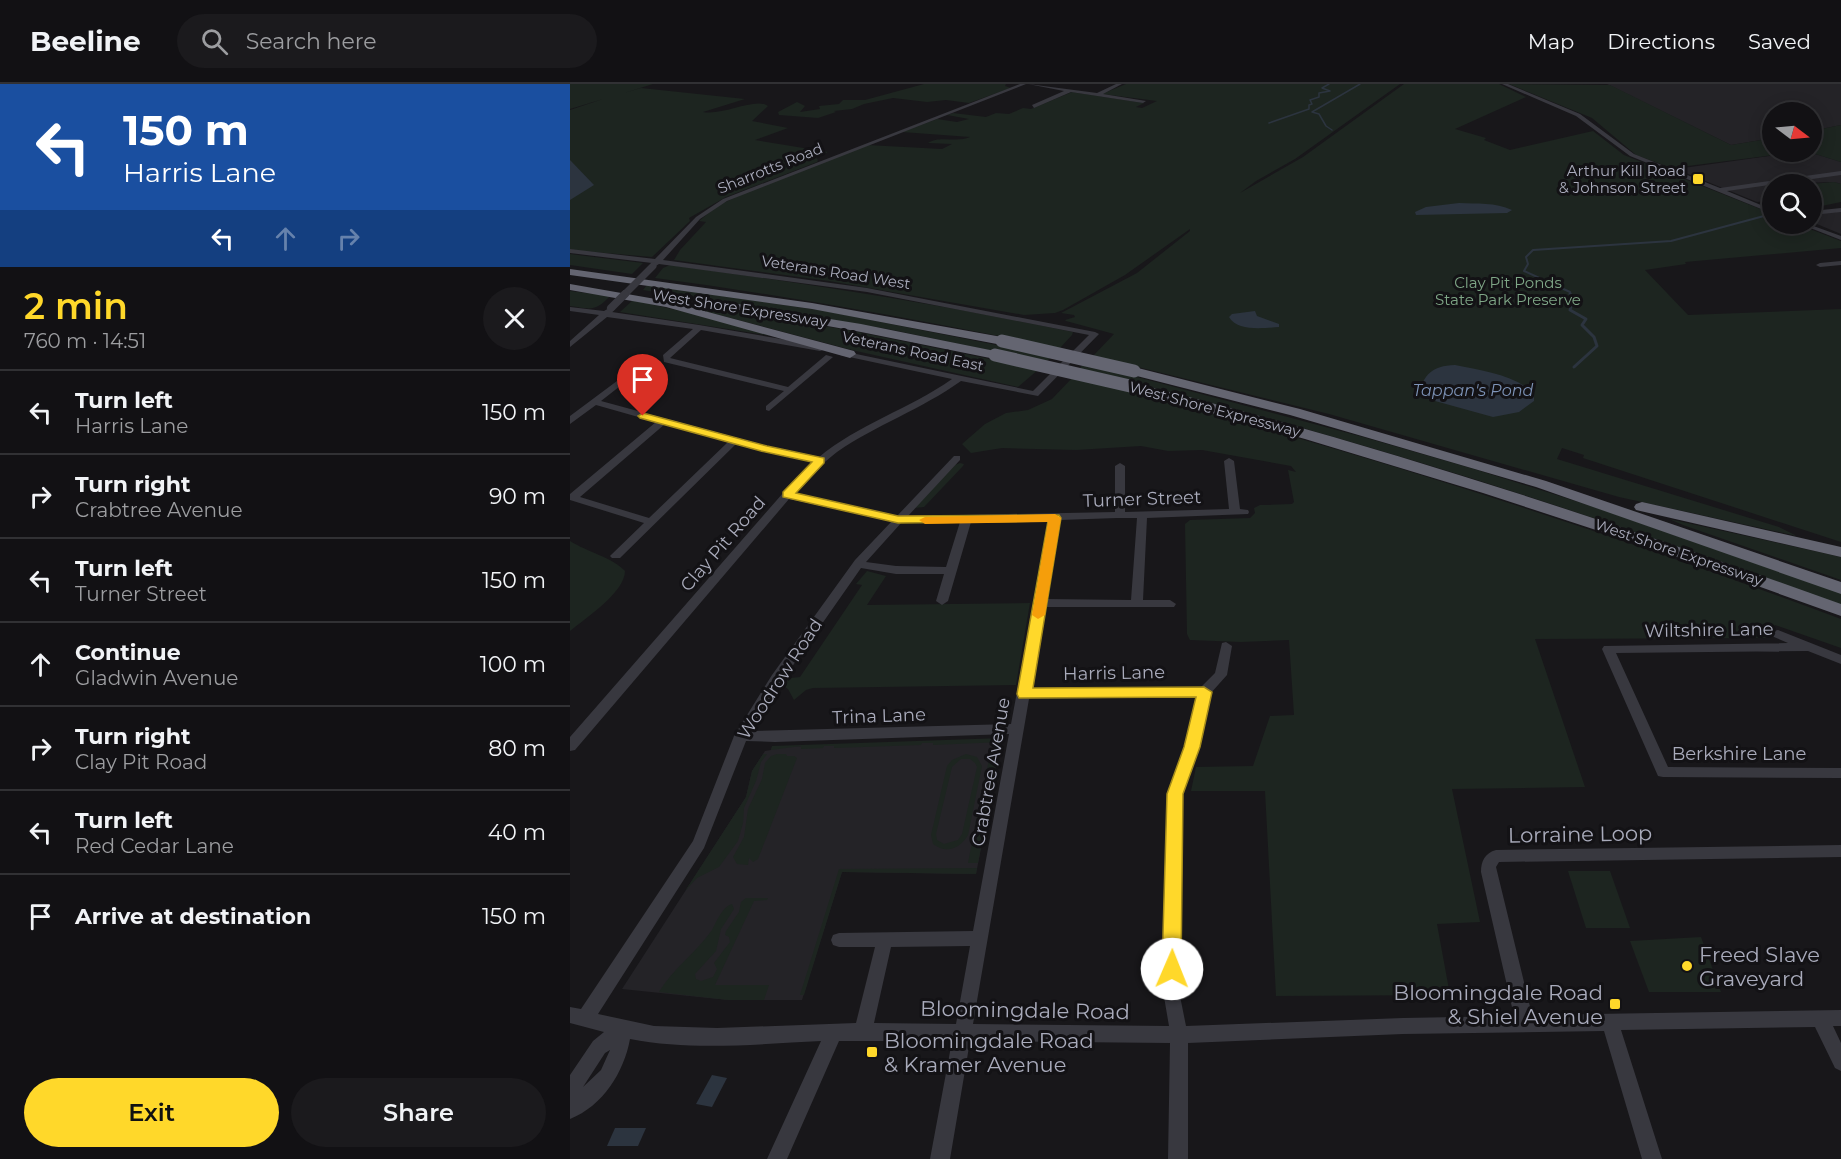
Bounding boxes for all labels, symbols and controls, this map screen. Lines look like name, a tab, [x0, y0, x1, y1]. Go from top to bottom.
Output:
search box	[177, 14, 597, 68]
text: Beeline	[30, 24, 141, 58]
icon: search	[198, 25, 231, 58]
text: Search here	[246, 28, 377, 55]
text: Map	[1528, 29, 1574, 54]
text: Directions	[1607, 29, 1715, 54]
text: Saved	[1748, 29, 1811, 54]
north arrow	[1762, 102, 1822, 162]
map controls	[1762, 102, 1822, 234]
text: 150 m	[123, 104, 249, 156]
icon: left	[24, 108, 102, 186]
street label: Sharrotts Road	[715, 138, 825, 198]
text: Harris Lane	[123, 156, 276, 189]
place label: Arthur Kill Road & Johnson Street	[1559, 161, 1686, 197]
marker: Arthur Kill Road & Johnson Street	[1691, 172, 1705, 186]
button: search	[1762, 174, 1822, 234]
icon: left	[206, 222, 239, 255]
icon: ahead	[269, 222, 302, 255]
icon: right	[332, 222, 365, 255]
street label: Veterans Road West	[760, 251, 912, 293]
park label: Clay Pit Ponds State Park Preserve	[1435, 273, 1581, 309]
text: 2 min	[24, 284, 128, 328]
street label: West Shore Expressway	[651, 285, 830, 331]
button: close	[483, 287, 546, 350]
street label: Veterans Road East	[840, 327, 986, 375]
text: 760 m · 14:51	[24, 329, 146, 353]
pin	[617, 354, 668, 416]
icon: arrive	[626, 363, 659, 396]
street label: West Shore Expressway	[1127, 377, 1304, 441]
water label: Tappan's Pond	[1413, 381, 1534, 400]
text: Turn left	[75, 387, 173, 414]
icon: left	[24, 396, 57, 429]
text: 150 m	[482, 399, 546, 426]
text: Harris Lane	[75, 414, 188, 438]
text: Turn right	[75, 471, 190, 498]
icon: right	[24, 480, 57, 513]
text: 90 m	[489, 483, 546, 510]
street label: Turner Street	[1082, 486, 1202, 512]
street label: Clay Pit Road	[676, 492, 770, 596]
text: Crabtree Avenue	[75, 498, 243, 522]
street label: West Shore Expressway	[1592, 514, 1766, 590]
text: Turn left	[75, 555, 173, 582]
icon: left	[24, 564, 57, 597]
text: 150 m	[482, 567, 546, 594]
text: Turner Street	[75, 582, 207, 606]
street label: Woodrow Road	[733, 615, 827, 743]
street label: Wiltshire Lane	[1644, 618, 1774, 642]
text: Continue	[75, 639, 181, 666]
icon: ahead	[24, 648, 57, 681]
text: 100 m	[480, 651, 546, 678]
street label: Harris Lane	[1063, 661, 1165, 685]
text: Gladwin Avenue	[75, 666, 238, 690]
street label: Crabtree Avenue	[967, 696, 1015, 848]
street label: Trina Lane	[832, 703, 926, 729]
text: Turn right	[75, 723, 190, 750]
icon: right	[24, 732, 57, 765]
text: 80 m	[488, 735, 546, 762]
street label: Berkshire Lane	[1672, 743, 1806, 765]
text: Clay Pit Road	[75, 750, 207, 774]
text: Turn left	[75, 807, 173, 834]
icon: left	[24, 816, 57, 849]
text: 40 m	[488, 819, 546, 846]
street label: Lorraine Loop	[1508, 820, 1652, 848]
text: Red Cedar Lane	[75, 834, 234, 858]
icon: arrive	[24, 900, 57, 933]
text: Arrive at destination	[75, 903, 311, 930]
text: 150 m	[482, 903, 546, 930]
position arrow	[1140, 937, 1204, 1001]
place label: Freed Slave Graveyard	[1699, 942, 1820, 991]
marker: Freed Slave Graveyard	[1680, 959, 1694, 973]
place label: Bloomingdale Road & Shiel Avenue	[1393, 980, 1603, 1029]
street label: Bloomingdale Road	[920, 996, 1130, 1024]
marker: Bloomingdale Road & Shiel Avenue	[1608, 997, 1622, 1011]
place label: Bloomingdale Road & Kramer Avenue	[884, 1028, 1094, 1077]
marker: Bloomingdale Road & Kramer Avenue	[865, 1045, 879, 1059]
button: Exit	[24, 1078, 279, 1147]
button: Share	[291, 1078, 546, 1147]

